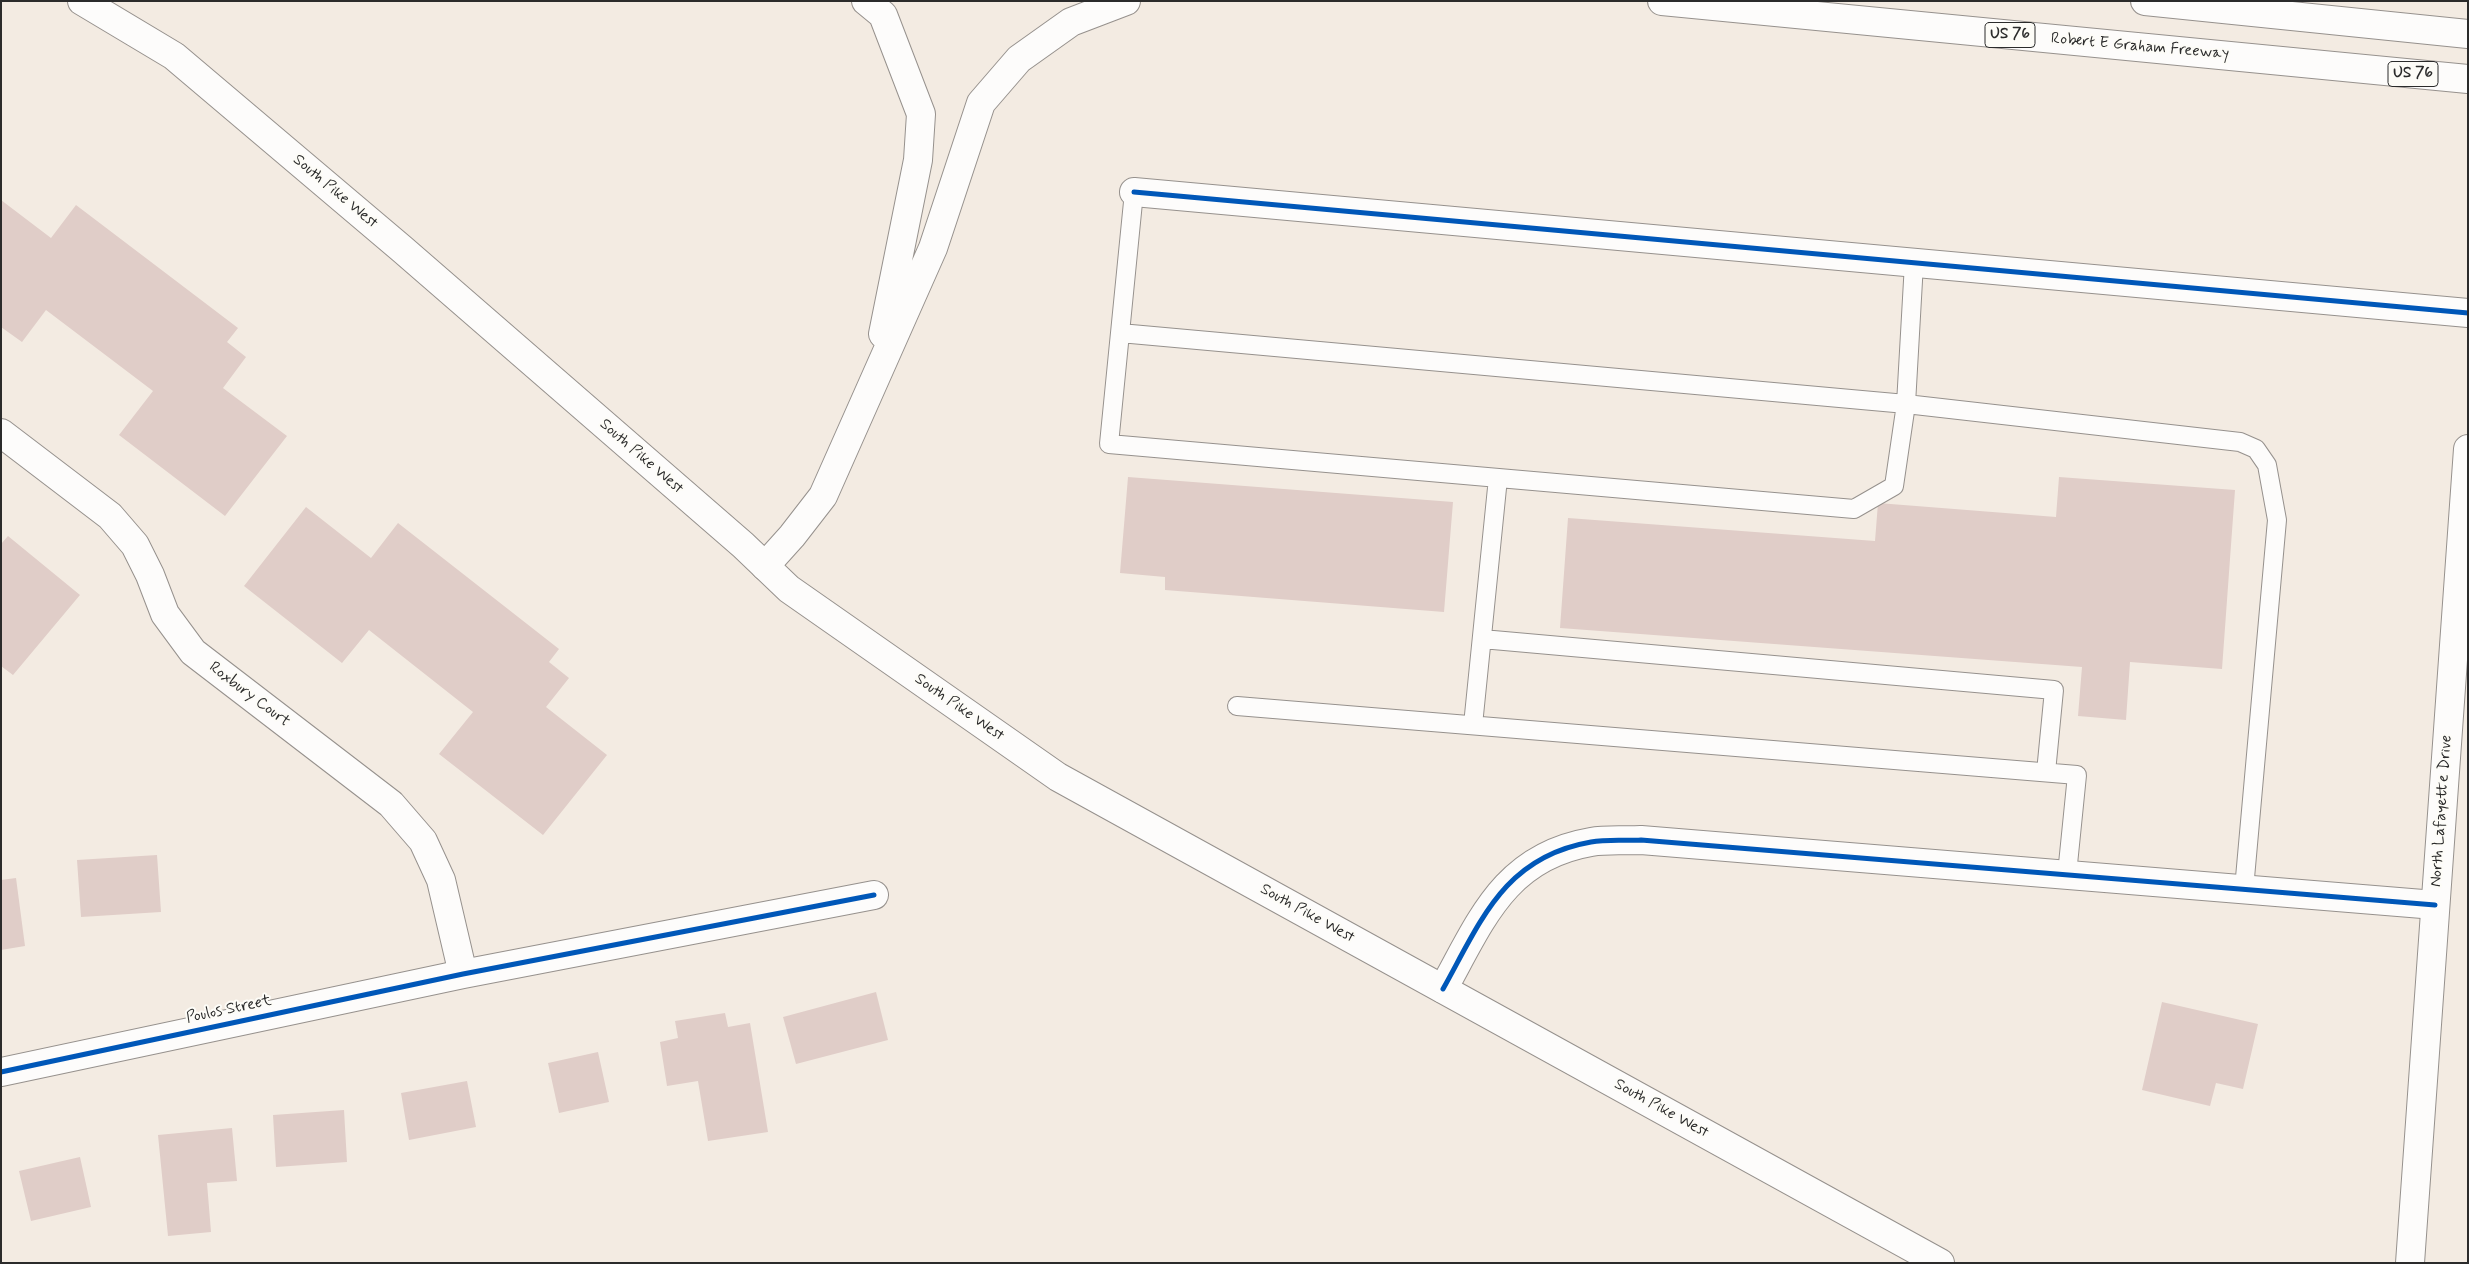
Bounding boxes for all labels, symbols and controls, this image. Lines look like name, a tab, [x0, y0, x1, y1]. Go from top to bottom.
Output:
road number: US 76	[1985, 22, 2035, 48]
street label: Robert E Graham Freeway	[2050, 30, 2230, 64]
road number: US 76	[2388, 62, 2438, 86]
street label: South Pike West	[289, 151, 381, 233]
street label: South Pike West	[595, 415, 687, 499]
street label: Roxbury Court	[205, 658, 293, 732]
street label: South Pike West	[910, 670, 1008, 746]
street label: North Lafayette Drive	[2427, 734, 2457, 888]
street label: South Pike West	[1256, 880, 1358, 948]
street label: Poulos Street	[185, 992, 273, 1028]
street label: South Pike West	[1610, 1075, 1712, 1143]

